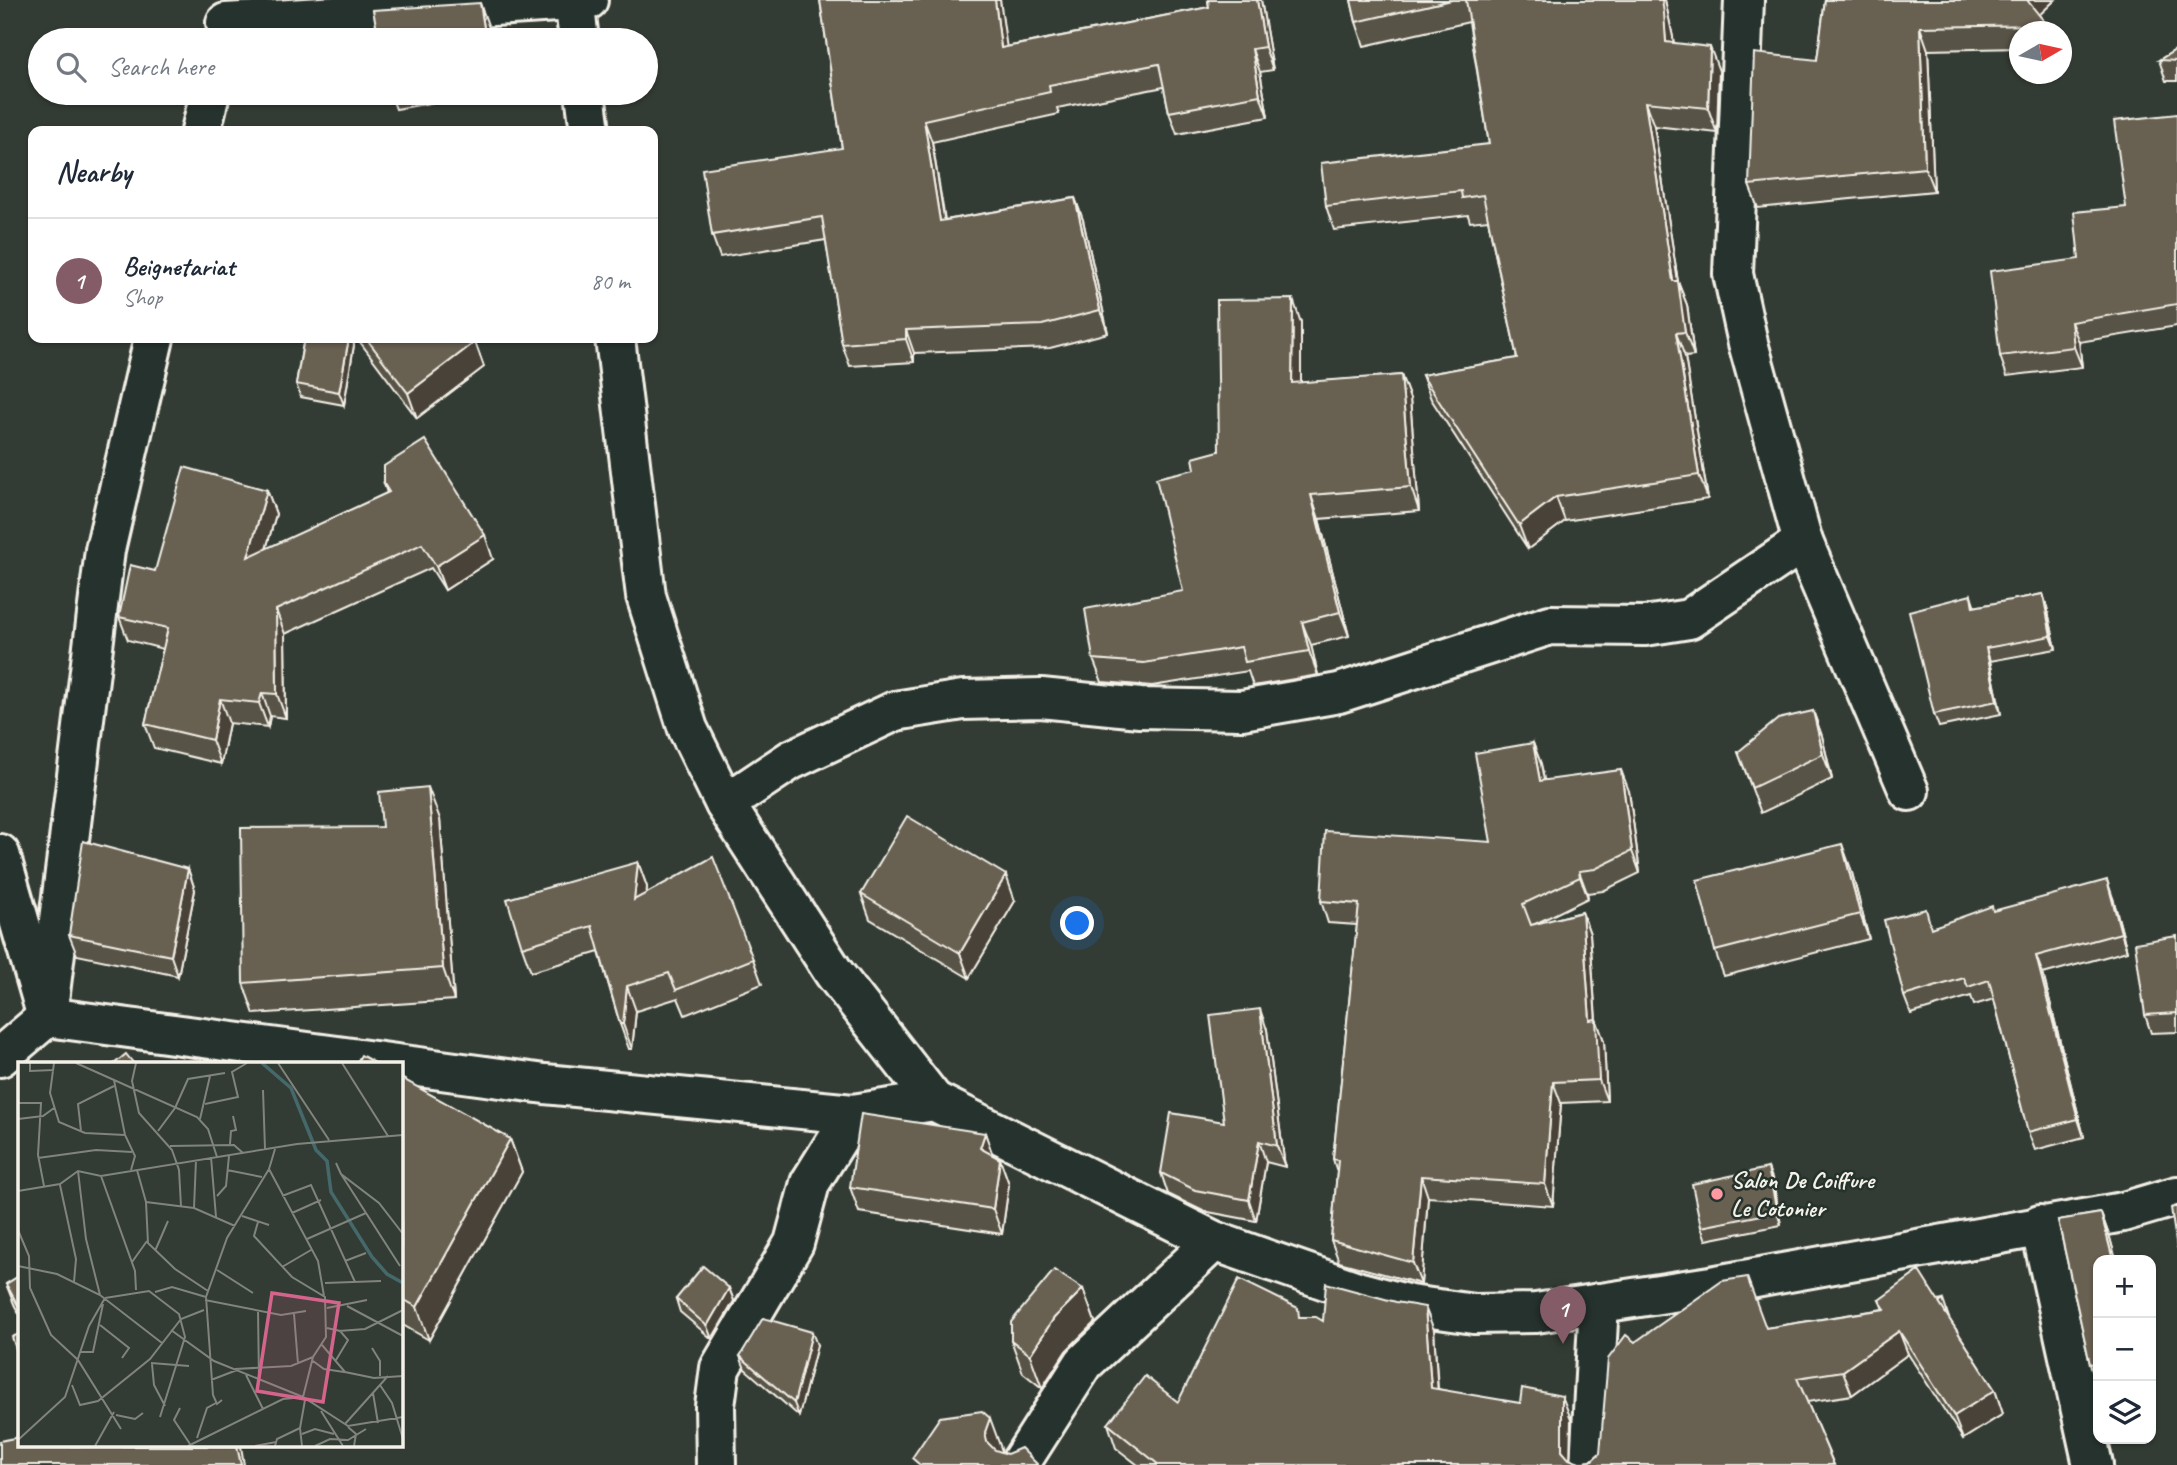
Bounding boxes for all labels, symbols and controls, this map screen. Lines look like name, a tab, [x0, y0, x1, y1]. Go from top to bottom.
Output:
north arrow	[2009, 21, 2072, 84]
search box	[28, 28, 658, 105]
icon: search	[52, 48, 90, 86]
text: Search here	[108, 50, 214, 83]
text: Nearby	[56, 153, 132, 191]
text: Beignetariat	[123, 250, 235, 283]
text: 1	[74, 267, 84, 296]
text: 80 m	[591, 267, 630, 296]
text: Shop	[123, 283, 162, 312]
your location	[1060, 906, 1094, 940]
inset map	[18, 1062, 402, 1448]
place label: Salon De Coiffure Le Cotonier	[1731, 1165, 1876, 1223]
marker: Salon De Coiffure Le Cotonier	[1709, 1186, 1725, 1202]
map controls	[2093, 1255, 2156, 1444]
button: +	[2093, 1255, 2156, 1318]
pin: 1	[1540, 1286, 1586, 1344]
button: −	[2093, 1318, 2156, 1381]
button: layers	[2093, 1381, 2156, 1444]

